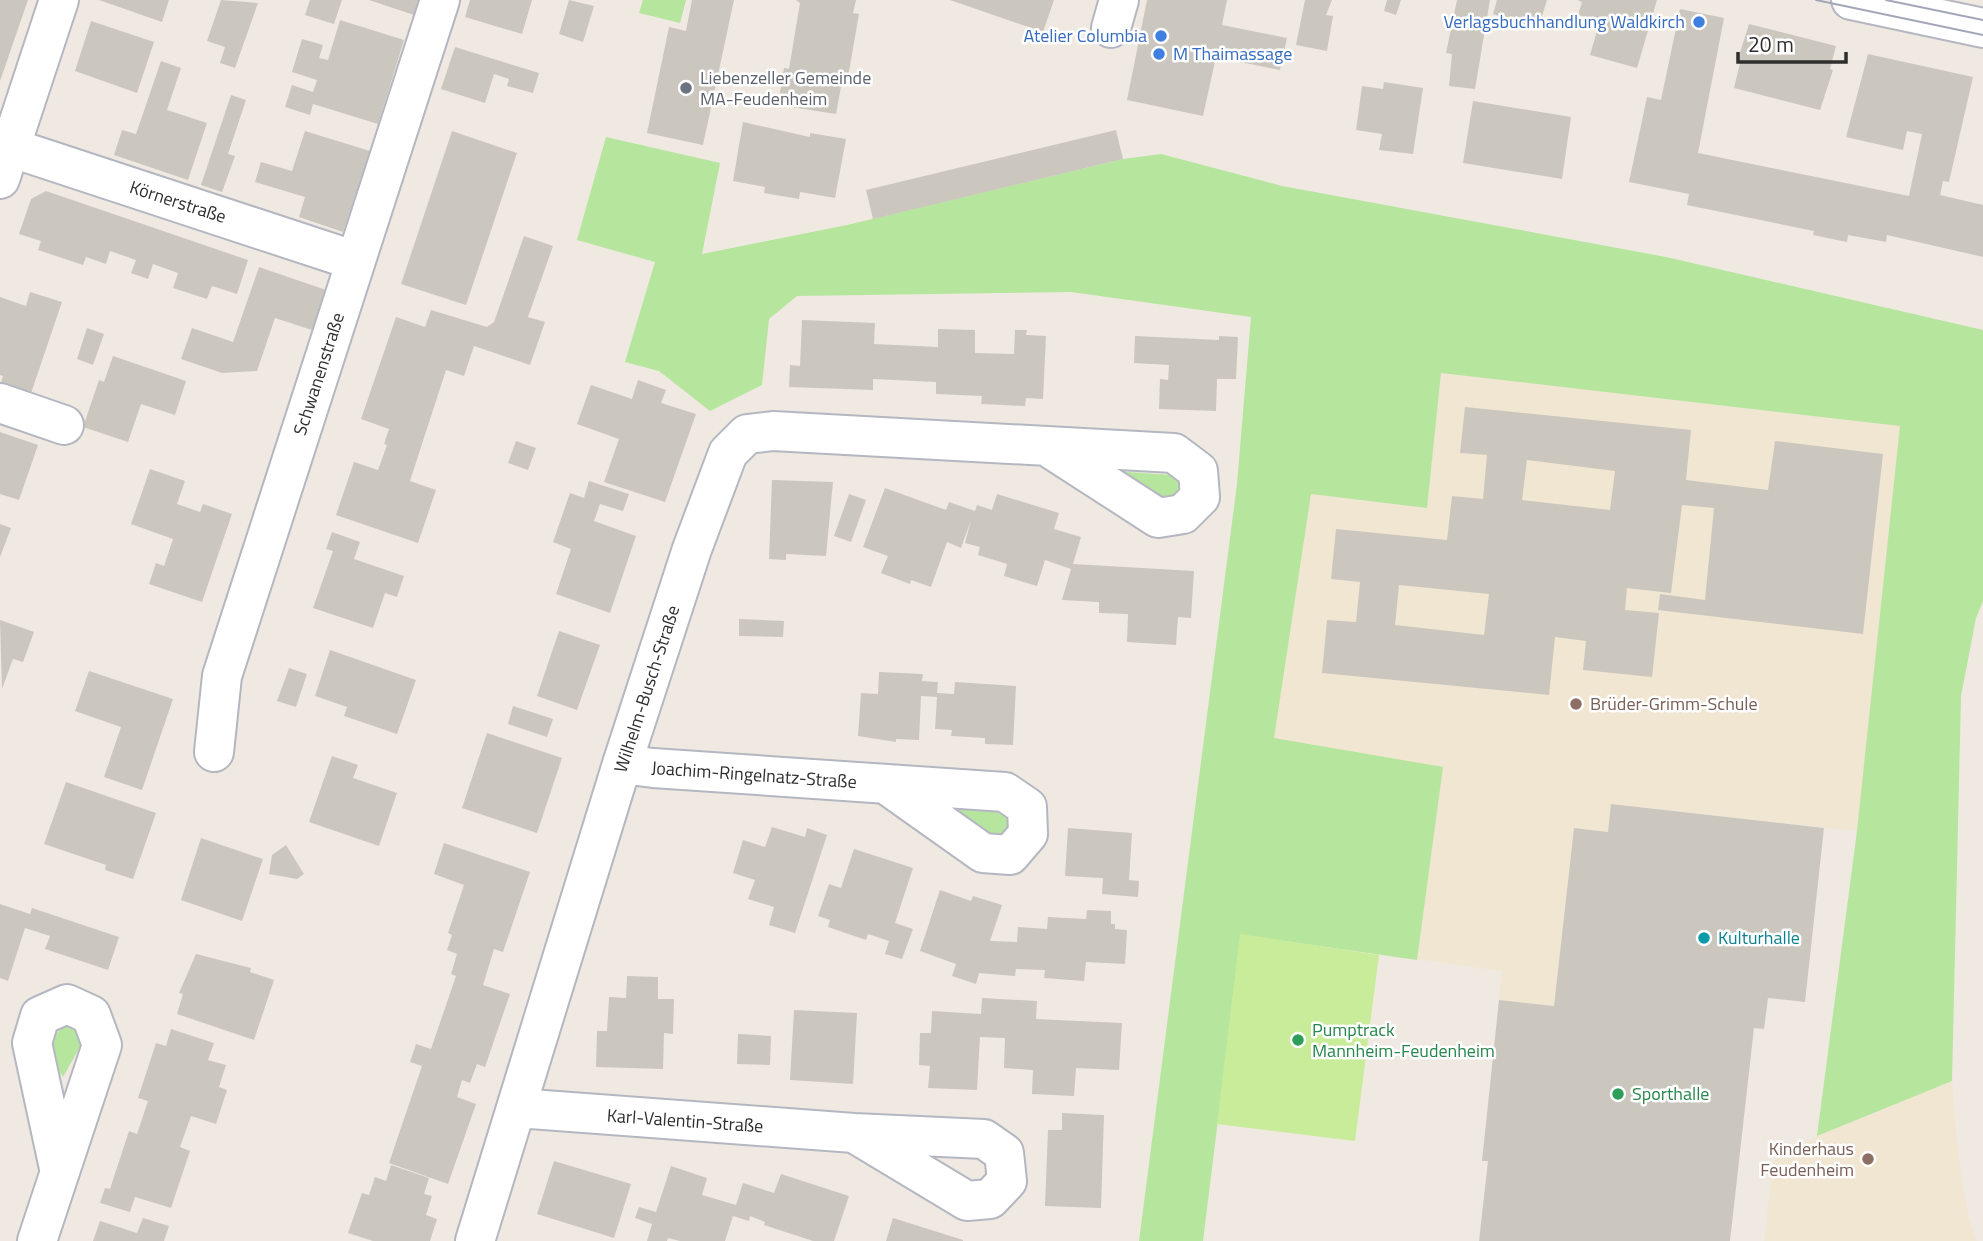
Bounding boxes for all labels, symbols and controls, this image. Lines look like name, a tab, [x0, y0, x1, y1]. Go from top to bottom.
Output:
place label: Verlagsbuchhandlung Waldkirch	[1443, 8, 1685, 35]
marker: Verlagsbuchhandlung Waldkirch	[1691, 14, 1707, 30]
scale bar	[1738, 21, 1846, 65]
place label: Atelier Columbia	[1023, 22, 1147, 49]
marker: Atelier Columbia	[1153, 28, 1169, 44]
text: 20 m	[1748, 28, 1794, 60]
place label: M Thaimassage	[1173, 40, 1292, 67]
marker: M Thaimassage	[1151, 46, 1167, 62]
place label: Liebenzeller Gemeinde MA-Feudenheim	[700, 64, 871, 112]
marker: Liebenzeller Gemeinde MA-Feudenheim	[678, 80, 694, 96]
street label: Körnerstraße	[126, 173, 230, 230]
street label: Schwanenstraße	[286, 309, 351, 439]
street label: Wilhelm-Busch-Straße	[607, 602, 686, 776]
place label: Brüder-Grimm-Schule	[1590, 690, 1758, 717]
marker: Brüder-Grimm-Schule	[1568, 696, 1584, 712]
street label: Joachim-Ringelnatz-Straße	[650, 754, 858, 795]
place label: Kulturhalle	[1718, 924, 1800, 951]
marker: Kulturhalle	[1696, 930, 1712, 946]
place label: Pumptrack Mannheim-Feudenheim	[1312, 1016, 1495, 1064]
marker: Pumptrack Mannheim-Feudenheim	[1290, 1032, 1306, 1048]
place label: Sporthalle	[1632, 1080, 1709, 1107]
marker: Sporthalle	[1610, 1086, 1626, 1102]
street label: Karl-Valentin-Straße	[606, 1102, 764, 1139]
place label: Kinderhaus Feudenheim	[1760, 1135, 1854, 1183]
marker: Kinderhaus Feudenheim	[1860, 1151, 1876, 1167]

